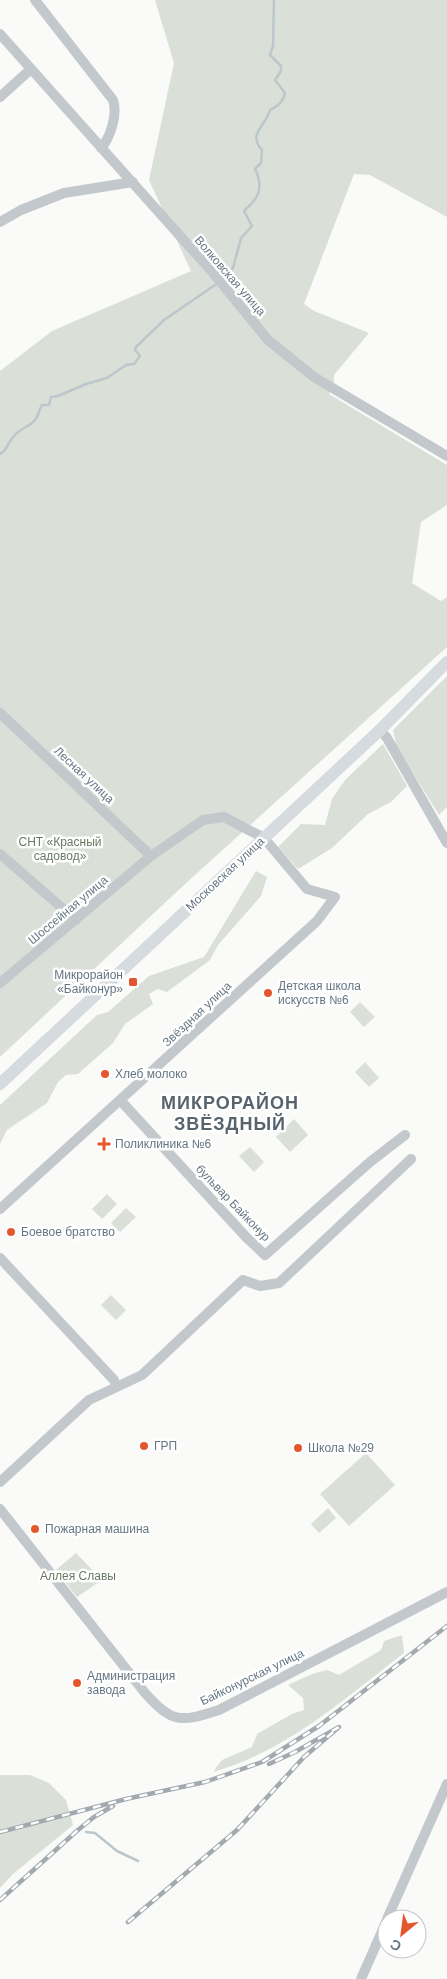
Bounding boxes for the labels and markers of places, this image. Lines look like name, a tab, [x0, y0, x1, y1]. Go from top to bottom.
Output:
place label: Микрорайон «Байконур»	[54, 968, 123, 996]
marker: Микрорайон «Байконур»	[127, 976, 139, 988]
place label: Детская школа искусств №6	[278, 979, 361, 1007]
marker: Детская школа искусств №6	[262, 987, 274, 999]
place label: Хлеб молоко	[115, 1067, 188, 1081]
marker: Хлеб молоко	[99, 1068, 111, 1080]
marker: Поликлиника №6	[97, 1137, 111, 1151]
place label: Поликлиника №6	[115, 1137, 212, 1151]
place label: Боевое братство	[21, 1225, 115, 1239]
marker: Боевое братство	[5, 1226, 17, 1238]
place label: ГРП	[154, 1439, 177, 1453]
marker: ГРП	[138, 1440, 150, 1452]
place label: Школа №29	[308, 1441, 374, 1455]
marker: Школа №29	[292, 1442, 304, 1454]
place label: Пожарная машина	[45, 1522, 150, 1536]
marker: Пожарная машина	[29, 1523, 41, 1535]
place label: Администрация завода	[87, 1669, 175, 1697]
marker: Администрация завода	[71, 1677, 83, 1689]

